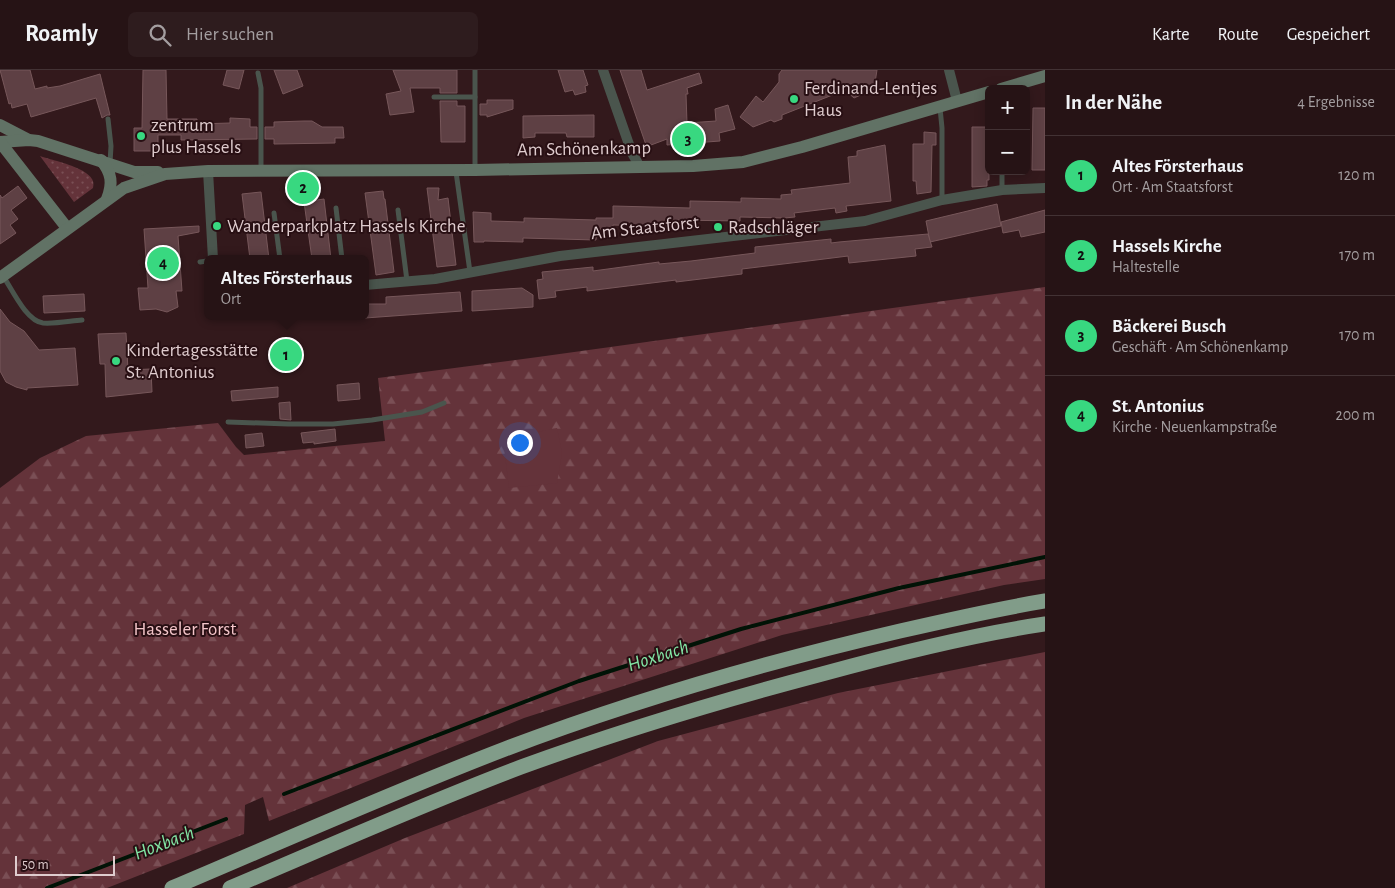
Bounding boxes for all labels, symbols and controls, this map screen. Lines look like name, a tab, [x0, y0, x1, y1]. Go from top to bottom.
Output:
search box	[128, 12, 478, 57]
icon: search	[146, 21, 174, 49]
text: Roamly	[25, 22, 98, 46]
text: Hier suchen	[186, 25, 274, 44]
text: Karte	[1152, 26, 1189, 44]
text: Route	[1217, 26, 1259, 44]
text: Gespeichert	[1287, 26, 1370, 44]
place label: Ferdinand-Lentjes Haus	[804, 79, 937, 120]
map controls	[985, 85, 1030, 175]
button: +	[985, 85, 1030, 130]
text: In der Nähe	[1065, 92, 1162, 113]
marker: Ferdinand-Lentjes Haus	[788, 93, 800, 105]
text: 4 Ergebnisse	[1297, 94, 1375, 110]
place label: zentrum plus Hassels	[151, 116, 241, 157]
pin: 3	[672, 120, 704, 158]
marker: zentrum plus Hassels	[135, 130, 147, 142]
button: −	[985, 130, 1030, 175]
street label: Am Schönenkamp	[517, 138, 651, 160]
text: Altes Försterhaus	[1112, 157, 1244, 176]
text: 1	[1078, 167, 1084, 183]
text: 120 m	[1338, 167, 1375, 183]
pin: 2	[287, 169, 319, 207]
text: Ort · Am Staatsforst	[1112, 179, 1233, 195]
street label: Am Staatsforst	[590, 213, 700, 243]
place label: Wanderparkplatz Hassels Kirche	[227, 217, 465, 236]
place label: Radschläger	[728, 218, 819, 237]
marker: Wanderparkplatz Hassels Kirche	[211, 220, 223, 232]
marker: Radschläger	[712, 221, 724, 233]
text: Hassels Kirche	[1112, 237, 1222, 256]
pin: 4	[147, 244, 179, 282]
text: 2	[1077, 247, 1085, 263]
text: 170 m	[1339, 247, 1375, 263]
popup	[204, 255, 369, 320]
text: Haltestelle	[1112, 259, 1180, 275]
text: Altes Försterhaus	[221, 269, 352, 288]
text: Ort	[221, 291, 241, 307]
text: Bäckerei Busch	[1112, 317, 1226, 336]
text: 3	[1078, 327, 1084, 343]
text: 170 m	[1339, 327, 1375, 343]
pin: 1	[270, 336, 302, 374]
text: Geschäft · Am Schönenkamp	[1112, 339, 1288, 355]
place label: Kindertagesstätte St. Antonius	[126, 341, 258, 382]
marker: Kindertagesstätte St. Antonius	[110, 355, 122, 367]
text: St. Antonius	[1112, 397, 1204, 416]
text: 4	[1077, 407, 1085, 423]
text: 200 m	[1335, 407, 1375, 423]
text: Kirche · Neuenkampstraße	[1112, 419, 1277, 435]
your location	[507, 430, 533, 456]
park label: Hasseler Forst	[134, 620, 236, 639]
water label: Hoxbach	[625, 637, 691, 675]
water label: Hoxbach	[131, 822, 197, 864]
scale bar	[15, 853, 115, 876]
text: 50 m	[22, 858, 49, 872]

